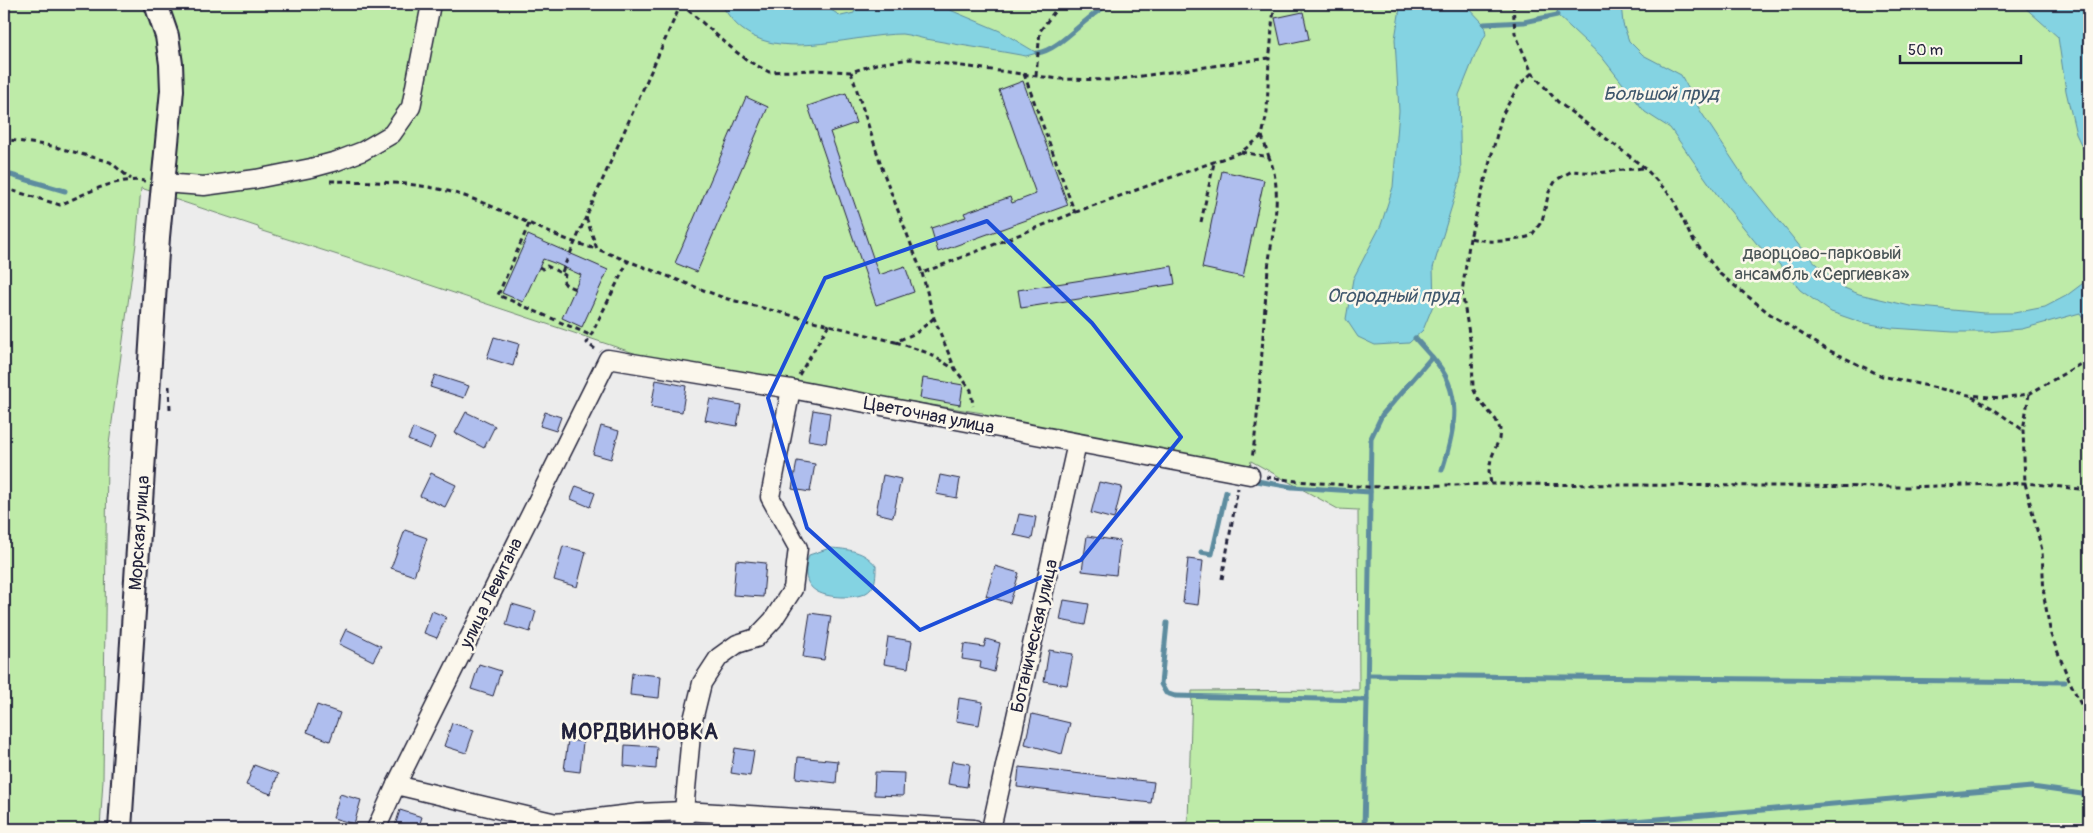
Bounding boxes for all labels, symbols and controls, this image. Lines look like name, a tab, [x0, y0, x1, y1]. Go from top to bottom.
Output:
scale bar	[1900, 32, 2022, 64]
text: 50 m	[1908, 41, 1943, 60]
water label: Большой пруд	[1603, 82, 1720, 106]
park label: дворцово-парковый ансамбль «Сергиевка»	[1735, 242, 1909, 286]
water label: Огородный пруд	[1327, 284, 1461, 308]
street label: Цветочная улица	[862, 392, 996, 439]
street label: Морская улица	[124, 475, 155, 591]
street label: улица Левитана	[454, 534, 528, 653]
street label: Ботаническая улица	[1006, 557, 1063, 715]
district label: МОРДВИНОВКА	[561, 718, 719, 746]

